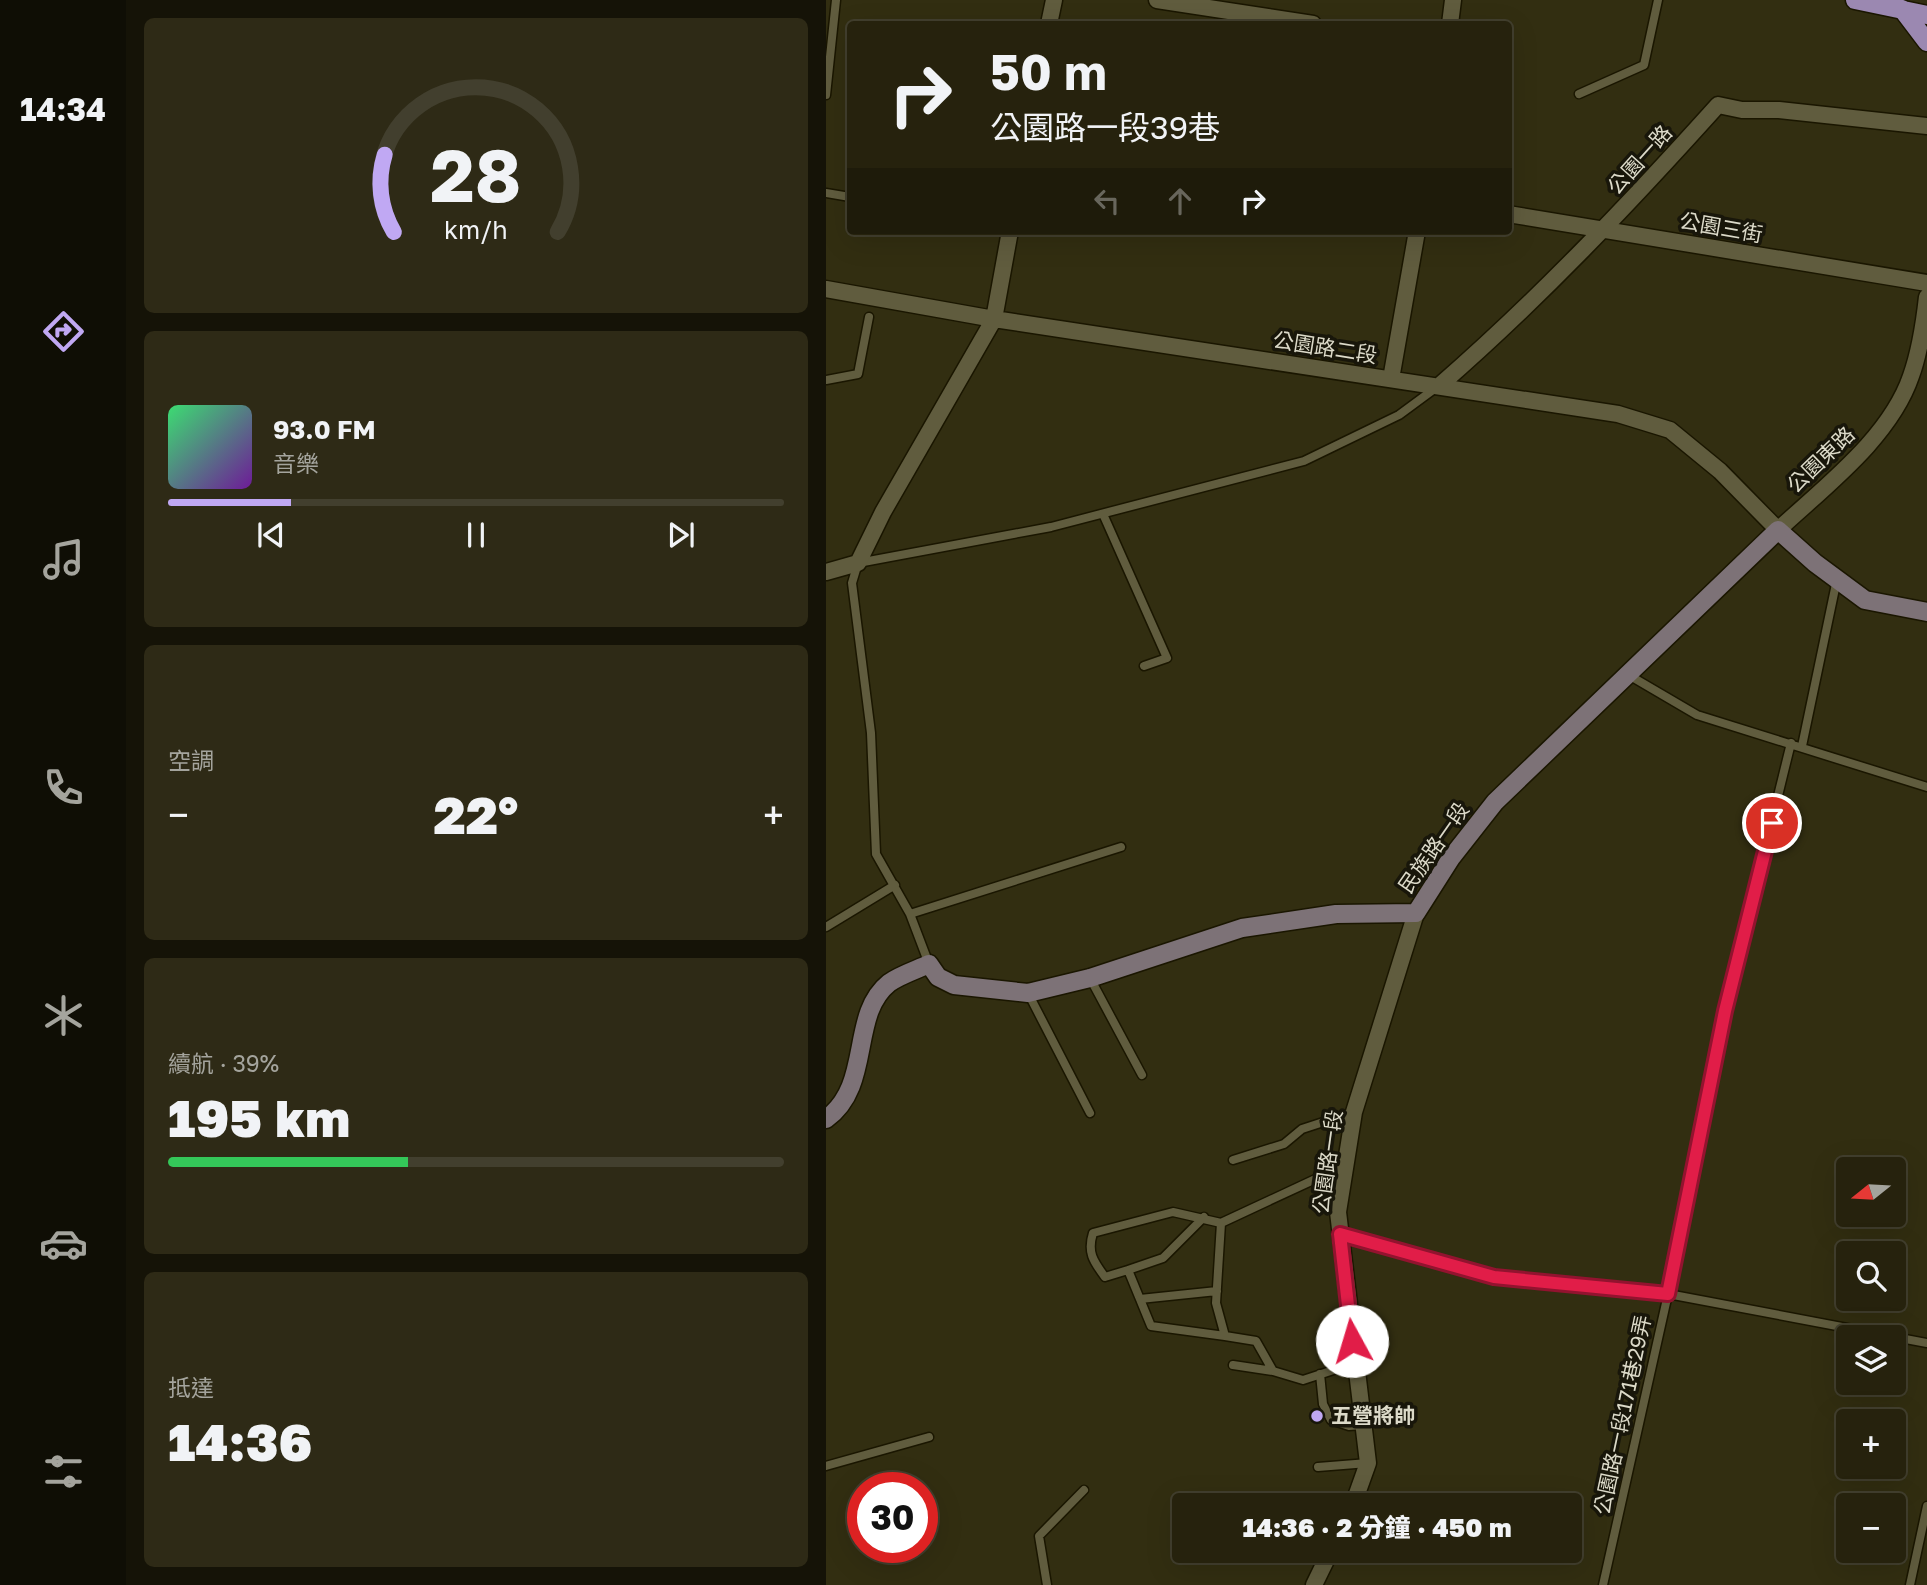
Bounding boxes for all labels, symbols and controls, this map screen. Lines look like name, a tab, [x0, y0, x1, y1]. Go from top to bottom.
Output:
text: 50 m	[990, 42, 1107, 101]
icon: right	[875, 49, 966, 140]
text: 14:34	[20, 90, 106, 128]
text: 公園路一段39巷	[990, 108, 1220, 146]
street label: 公園一路	[1601, 119, 1677, 199]
text: 28	[431, 131, 522, 218]
icon: left	[1088, 182, 1126, 220]
icon: ahead	[1161, 182, 1199, 220]
icon: right	[1234, 182, 1272, 220]
street label: 公園三街	[1678, 207, 1765, 247]
text: km/h	[444, 214, 508, 245]
icon: directions	[39, 307, 88, 356]
street label: 公園路二段	[1271, 326, 1379, 368]
text: 93.0 FM	[273, 414, 376, 445]
street label: 公園東路	[1781, 421, 1860, 498]
text: 音樂	[273, 449, 319, 477]
icon: previous	[252, 516, 290, 554]
icon: pause	[457, 516, 495, 554]
icon: next	[662, 516, 700, 554]
icon: music	[39, 535, 88, 584]
text: 空調	[168, 746, 214, 774]
icon: phone	[39, 763, 88, 812]
text: 22°	[434, 783, 518, 845]
text: −	[168, 792, 189, 837]
text: +	[763, 792, 784, 837]
pin	[1742, 793, 1802, 853]
street label: 民族路一段	[1392, 797, 1474, 898]
icon: arrive	[1753, 804, 1791, 842]
icon: climate	[39, 991, 88, 1040]
text: 續航 · 39%	[168, 1049, 279, 1077]
text: 195 km	[168, 1086, 350, 1148]
street label: 公園路一段	[1307, 1108, 1347, 1216]
north arrow	[1836, 1157, 1906, 1227]
map controls	[1836, 1157, 1906, 1563]
icon: car	[39, 1219, 88, 1268]
button: search	[1836, 1241, 1906, 1311]
position arrow	[1315, 1304, 1389, 1378]
street label: 公園路一段171巷29弄	[1588, 1313, 1656, 1517]
button: layers	[1836, 1325, 1906, 1395]
text: 抵達	[168, 1373, 214, 1401]
place label: 五營將帥	[1331, 1402, 1415, 1428]
marker: 五營將帥	[1309, 1408, 1325, 1424]
button: +	[1836, 1409, 1906, 1479]
text: 14:36	[168, 1410, 312, 1472]
icon: filters	[39, 1447, 88, 1496]
speed limit sign: 30	[847, 1472, 938, 1563]
button: −	[1836, 1493, 1906, 1563]
text: 14:36 · 2 分鐘 · 450 m	[1242, 1512, 1512, 1543]

